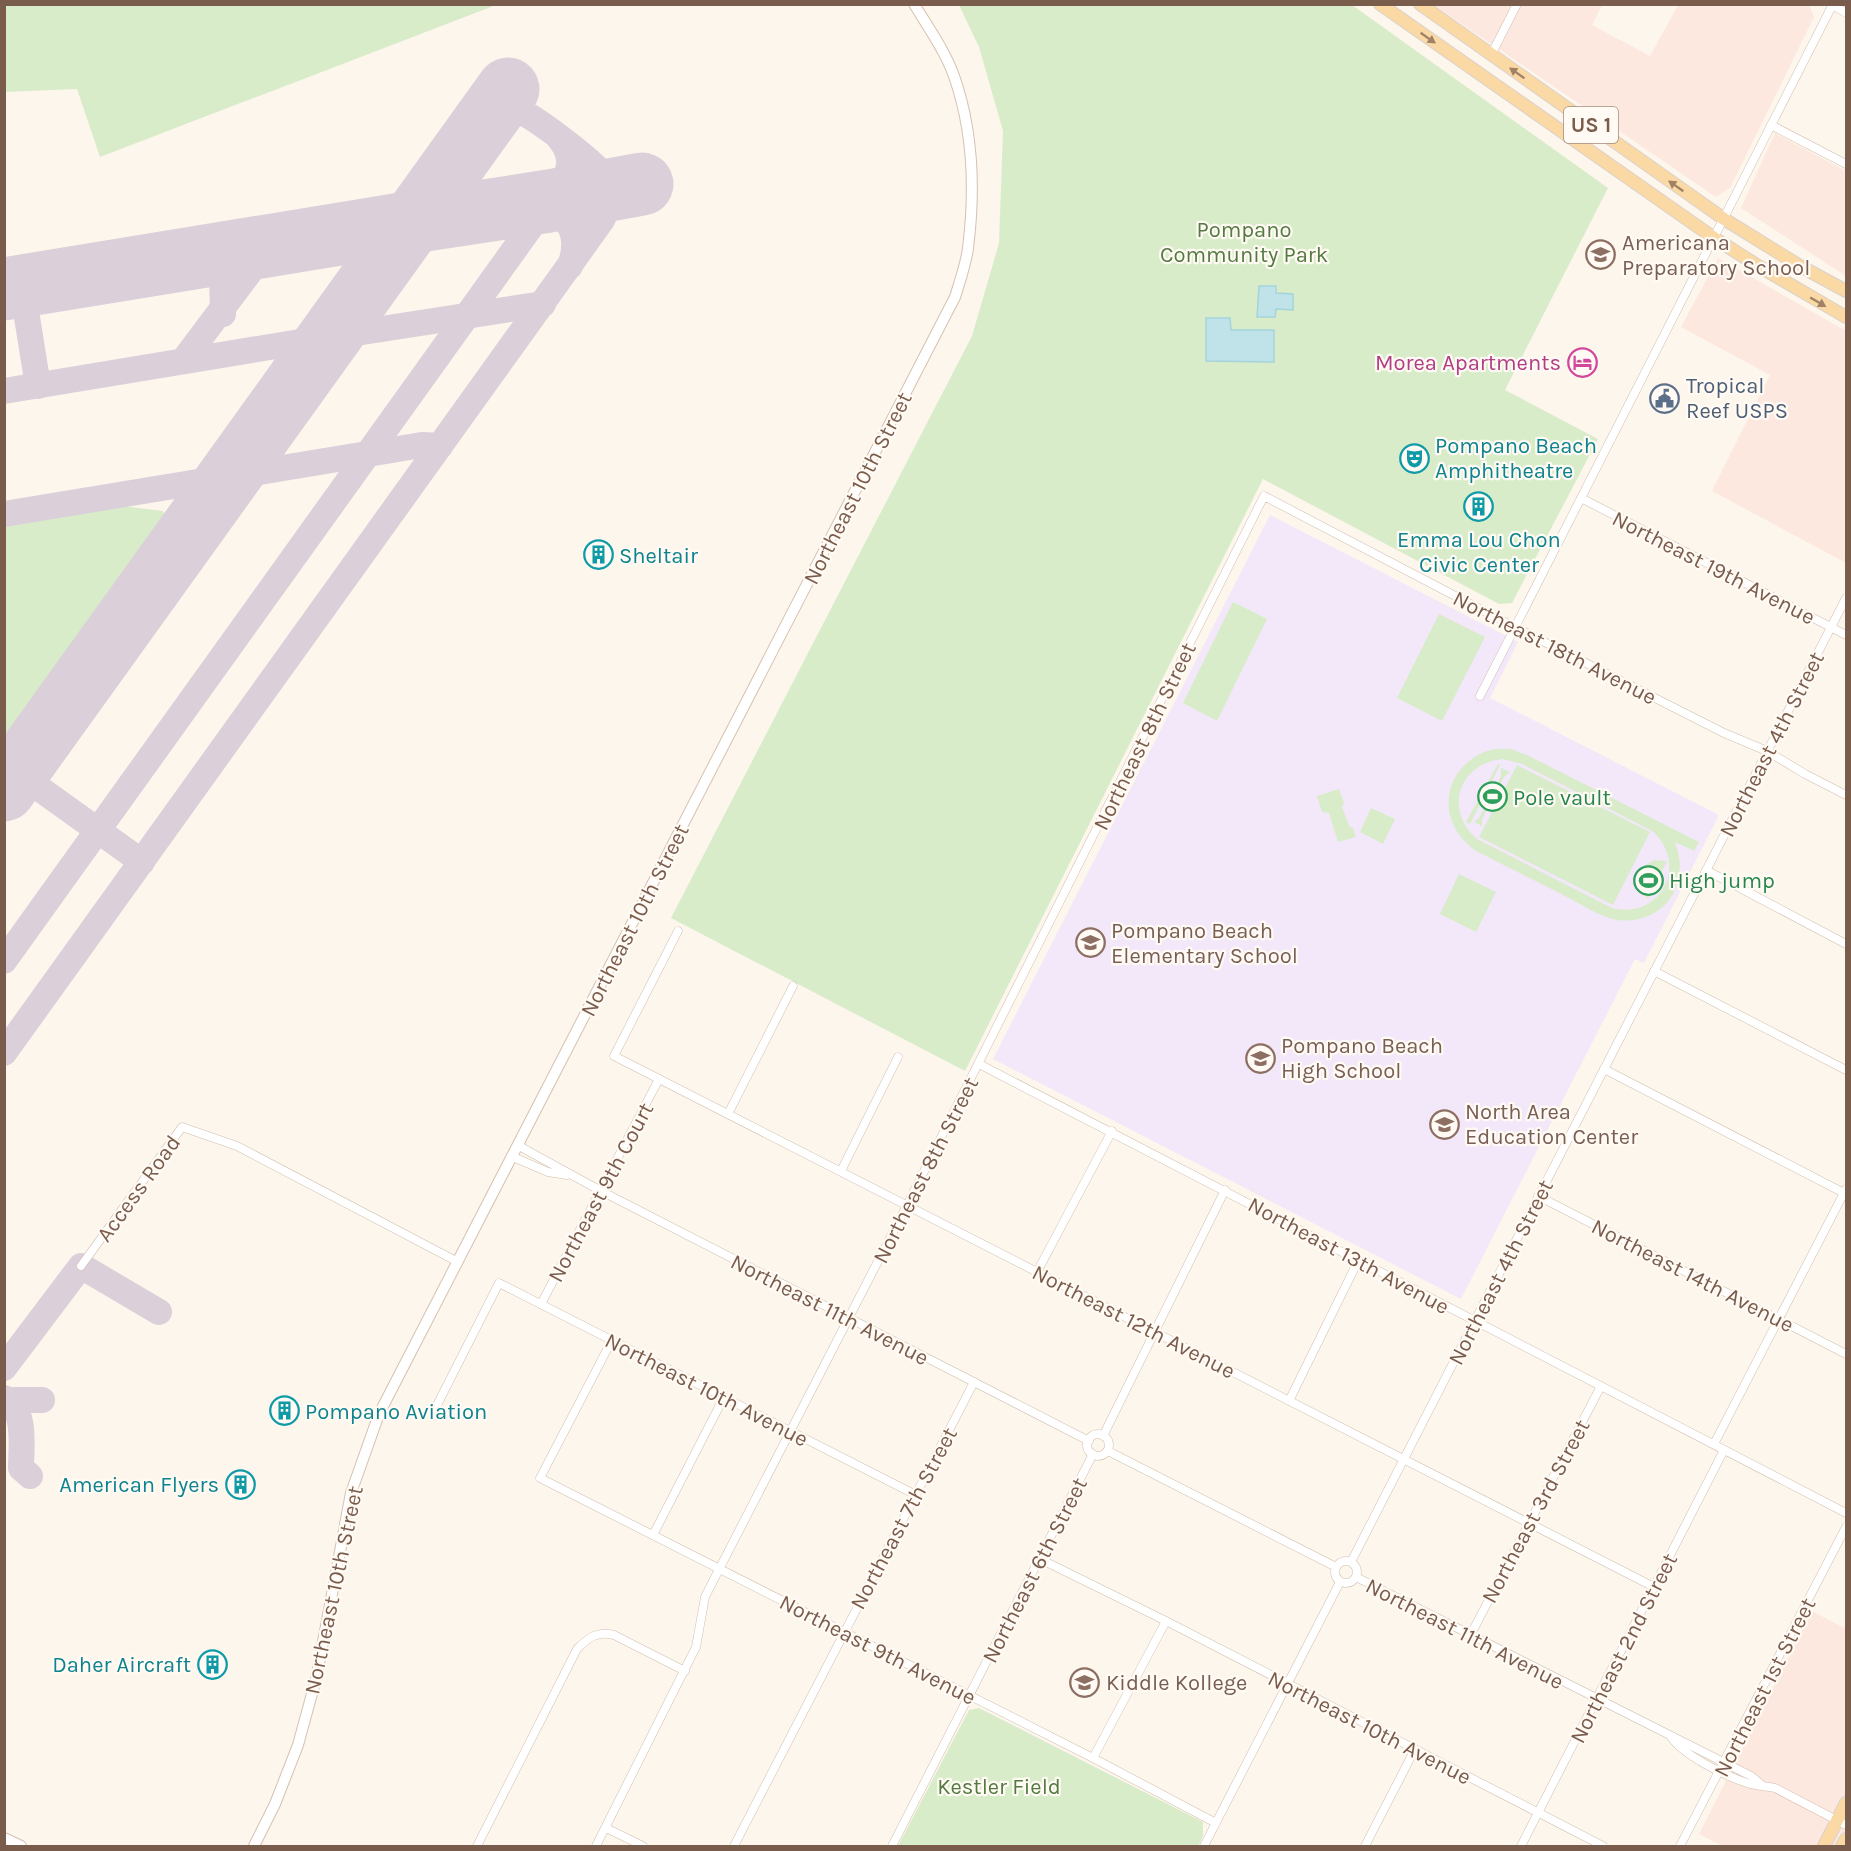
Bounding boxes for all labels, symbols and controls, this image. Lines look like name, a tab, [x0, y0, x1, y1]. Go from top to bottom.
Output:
one-way arrow	[1420, 32, 1436, 44]
one-way arrow	[1509, 68, 1525, 79]
road number: US 1	[1564, 107, 1618, 143]
one-way arrow	[1669, 180, 1685, 192]
park label: Pompano Community Park	[1160, 217, 1328, 268]
place label: Americana Preparatory School	[1622, 230, 1810, 281]
school or university icon: Americana Preparatory School	[1585, 239, 1617, 271]
one-way arrow	[1810, 296, 1826, 307]
hotel icon: Morea Apartments	[1566, 346, 1598, 378]
place label: Morea Apartments	[1375, 350, 1561, 376]
place label: Tropical Reef USPS	[1686, 373, 1788, 424]
public building icon: Tropical Reef USPS	[1649, 382, 1681, 414]
street label: Northeast 10th Street	[798, 388, 918, 589]
place label: Pompano Beach Amphitheatre	[1435, 433, 1597, 484]
theatre icon: Pompano Beach Amphitheatre	[1398, 442, 1430, 474]
building icon: Emma Lou Chon Civic Center	[1463, 491, 1495, 523]
street label: Northeast 19th Avenue	[1608, 505, 1819, 630]
place label: Emma Lou Chon Civic Center	[1397, 527, 1561, 578]
building icon: Sheltair	[582, 539, 614, 571]
place label: Sheltair	[619, 543, 698, 569]
street label: Northeast 18th Avenue	[1448, 585, 1661, 711]
street label: Northeast 8th Street	[1088, 638, 1202, 835]
street label: Northeast 4th Street	[1714, 647, 1830, 841]
sports icon: Pole vault	[1476, 781, 1508, 813]
place label: Pole vault	[1513, 785, 1611, 811]
street label: Northeast 10th Street	[575, 820, 695, 1021]
sports icon: High jump	[1632, 864, 1664, 896]
place label: High jump	[1669, 868, 1775, 894]
place label: Pompano Beach Elementary School	[1111, 918, 1298, 969]
school or university icon: Pompano Beach Elementary School	[1074, 927, 1106, 959]
place label: Pompano Beach High School	[1281, 1033, 1443, 1084]
school or university icon: Pompano Beach High School	[1244, 1042, 1276, 1074]
street label: Northeast 8th Street	[868, 1073, 984, 1268]
street label: Northeast 9th Court	[543, 1098, 659, 1287]
place label: North Area Education Center	[1465, 1099, 1638, 1150]
school or university icon: North Area Education Center	[1428, 1108, 1460, 1140]
street label: Access Road	[91, 1130, 186, 1247]
street label: Northeast 4th Street	[1443, 1175, 1559, 1369]
street label: Northeast 13th Avenue	[1243, 1192, 1454, 1320]
street label: Northeast 14th Avenue	[1587, 1214, 1798, 1338]
street label: Northeast 11th Avenue	[726, 1249, 933, 1371]
street label: Northeast 12th Avenue	[1028, 1259, 1239, 1384]
street label: Northeast 10th Avenue	[601, 1327, 812, 1452]
building icon: Pompano Aviation	[268, 1395, 300, 1427]
place label: Pompano Aviation	[305, 1399, 487, 1425]
street label: Northeast 3rd Street	[1476, 1415, 1595, 1608]
street label: Northeast 7th Street	[845, 1423, 963, 1614]
building icon: American Flyers	[224, 1468, 256, 1500]
place label: American Flyers	[59, 1472, 219, 1498]
street label: Northeast 6th Street	[977, 1473, 1093, 1668]
street label: Northeast 10th Street	[299, 1484, 369, 1697]
street label: Northeast 2nd Street	[1565, 1549, 1683, 1748]
street label: Northeast 11th Avenue	[1361, 1573, 1568, 1695]
street label: Northeast 9th Avenue	[775, 1589, 980, 1711]
street label: Northeast 1st Street	[1708, 1593, 1821, 1781]
building icon: Daher Aircraft	[196, 1648, 228, 1680]
place label: Daher Aircraft	[52, 1652, 191, 1678]
street label: Northeast 10th Avenue	[1264, 1665, 1475, 1790]
school or university icon: Kiddle Kollege	[1069, 1666, 1101, 1698]
place label: Kiddle Kollege	[1106, 1670, 1247, 1696]
park label: Kestler Field	[937, 1774, 1061, 1800]

